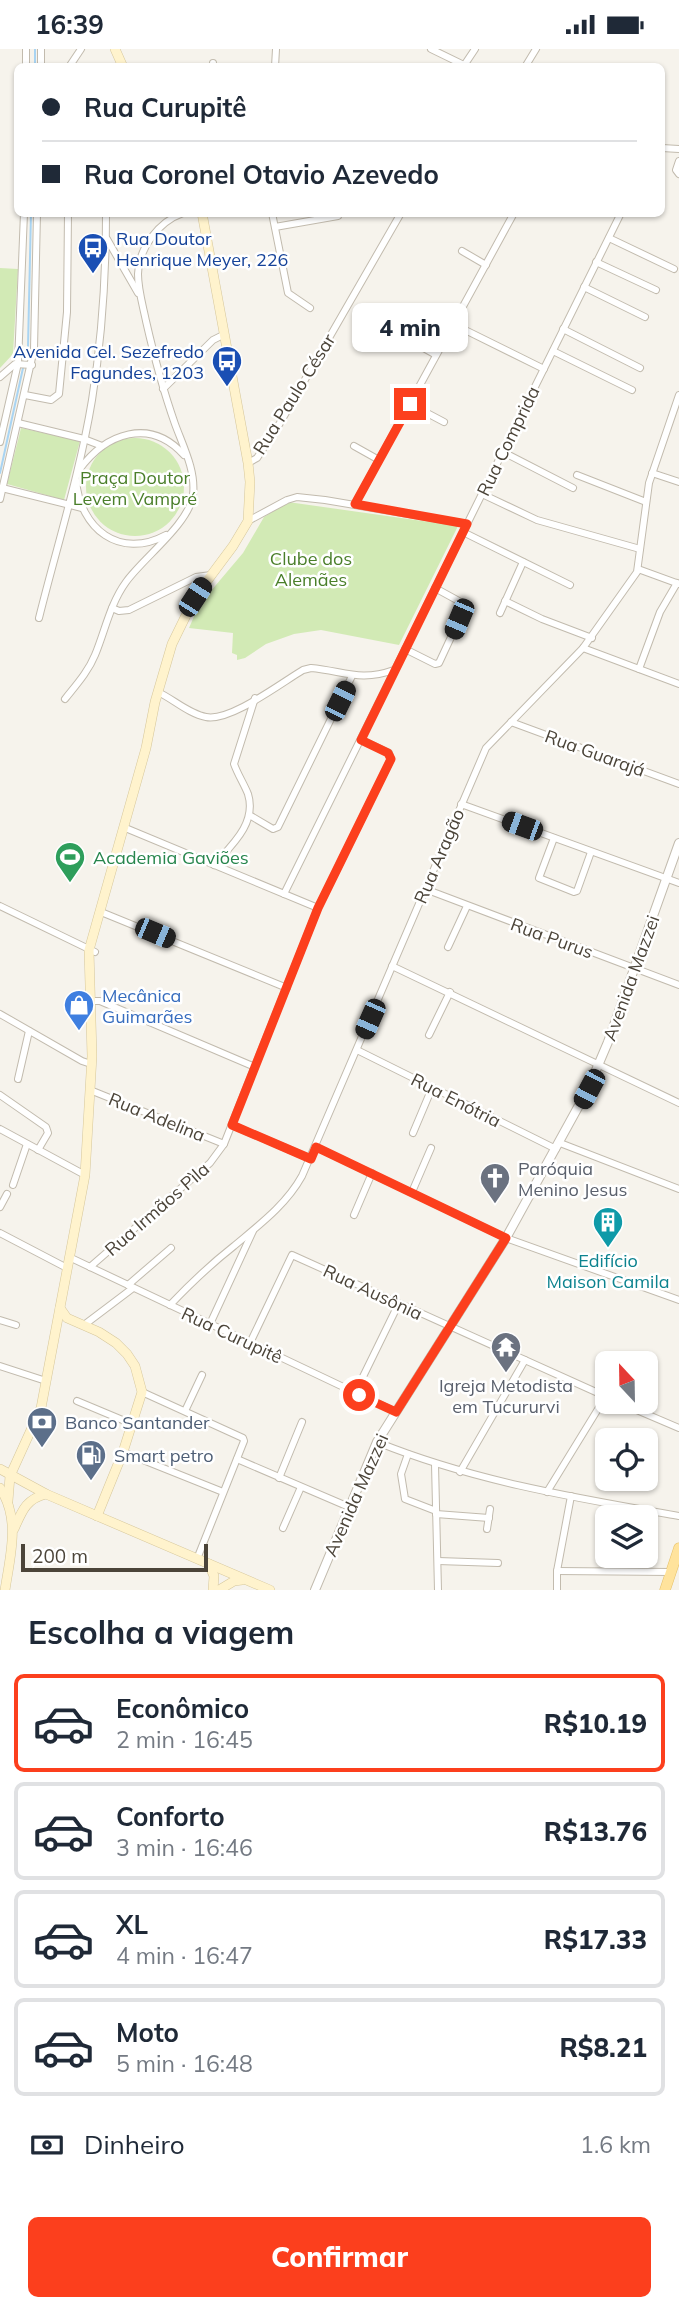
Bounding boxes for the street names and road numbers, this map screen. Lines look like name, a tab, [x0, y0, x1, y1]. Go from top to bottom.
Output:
street label: Rua Paulo César	[248, 329, 341, 459]
street label: Rua Comprida	[472, 382, 544, 500]
street label: Rua Guarajá	[542, 724, 648, 782]
street label: Rua Aragão	[409, 805, 469, 907]
street label: Rua Purus	[508, 912, 596, 964]
street label: Avenida Mazzei	[598, 912, 664, 1044]
street label: Rua Enótria	[407, 1068, 505, 1132]
street label: Rua Adelina	[105, 1087, 209, 1147]
street label: Rua Irmãos Pìla	[100, 1157, 214, 1261]
street label: Rua Ausônia	[320, 1259, 426, 1325]
street label: Rua Curupitê	[178, 1302, 286, 1368]
street label: Avenida Mazzei	[319, 1430, 393, 1560]

